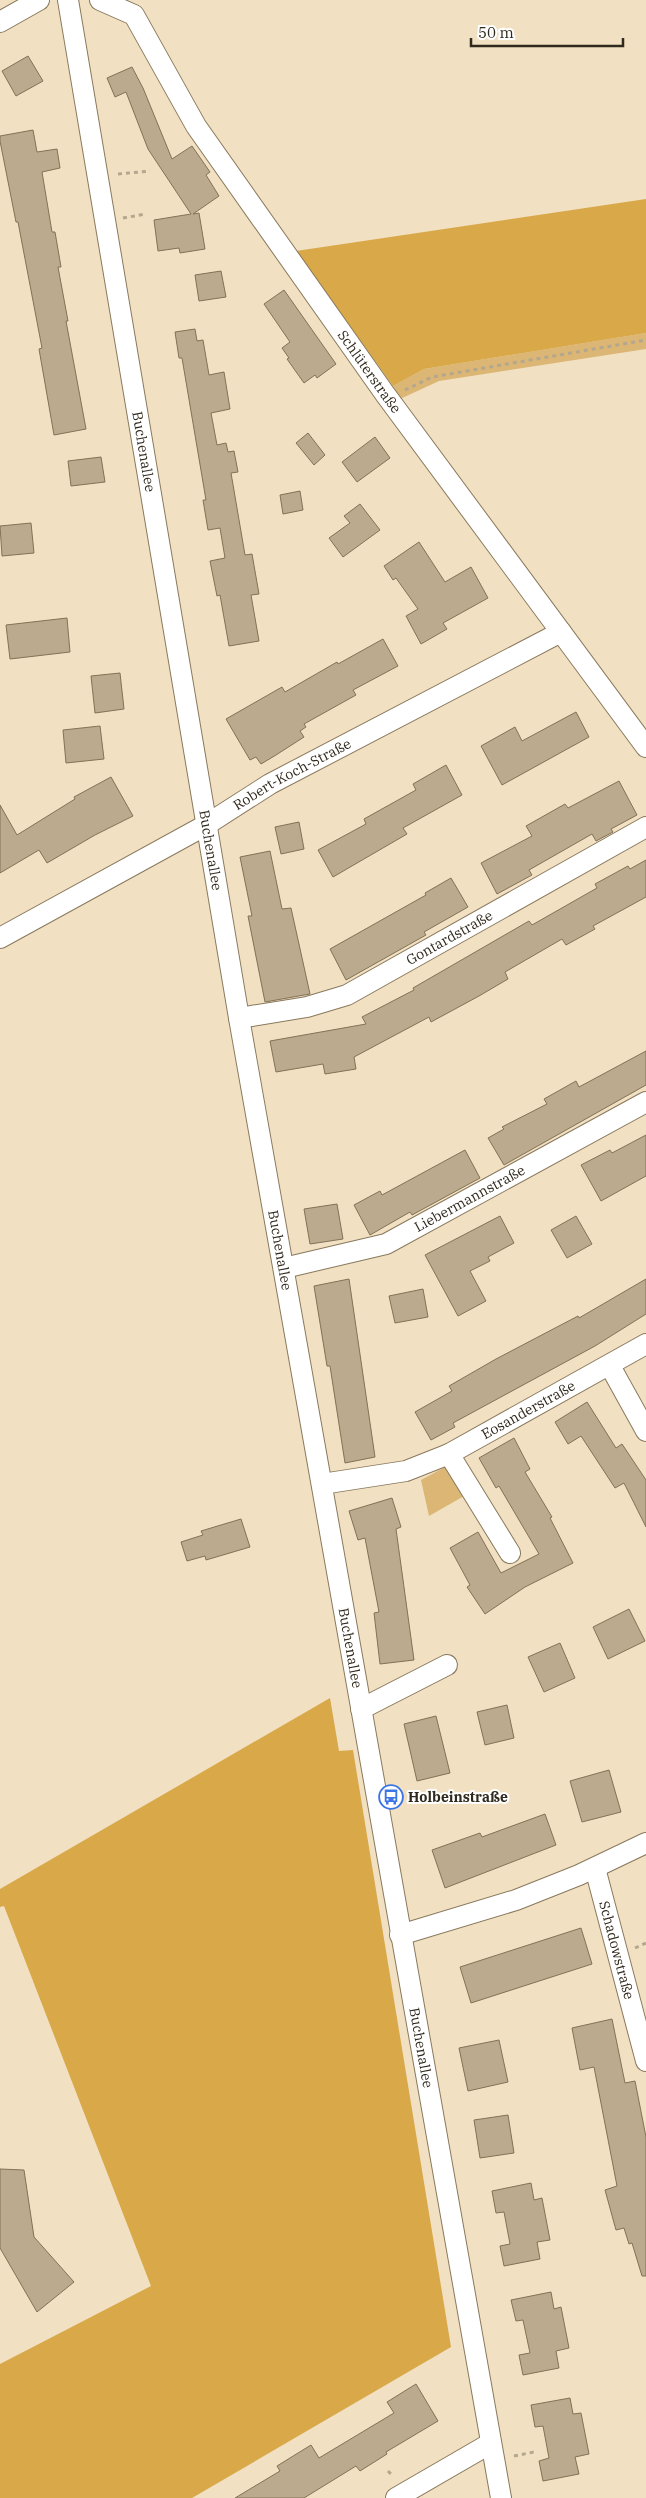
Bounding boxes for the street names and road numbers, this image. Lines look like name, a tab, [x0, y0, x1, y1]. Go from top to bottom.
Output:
street label: Schlüterstraße	[334, 327, 405, 417]
street label: Buchenallee	[128, 410, 159, 493]
street label: Robert-Koch-Straße	[230, 734, 354, 814]
street label: Buchenallee	[195, 808, 226, 892]
street label: Gontardstraße	[403, 906, 496, 969]
street label: Liebermannstraße	[411, 1161, 528, 1236]
street label: Buchenallee	[264, 1208, 296, 1292]
street label: Eosanderstraße	[478, 1376, 578, 1443]
street label: Buchenallee	[335, 1606, 366, 1690]
street label: Schadowstraße	[595, 1899, 638, 2001]
street label: Buchenallee	[405, 2006, 437, 2089]

